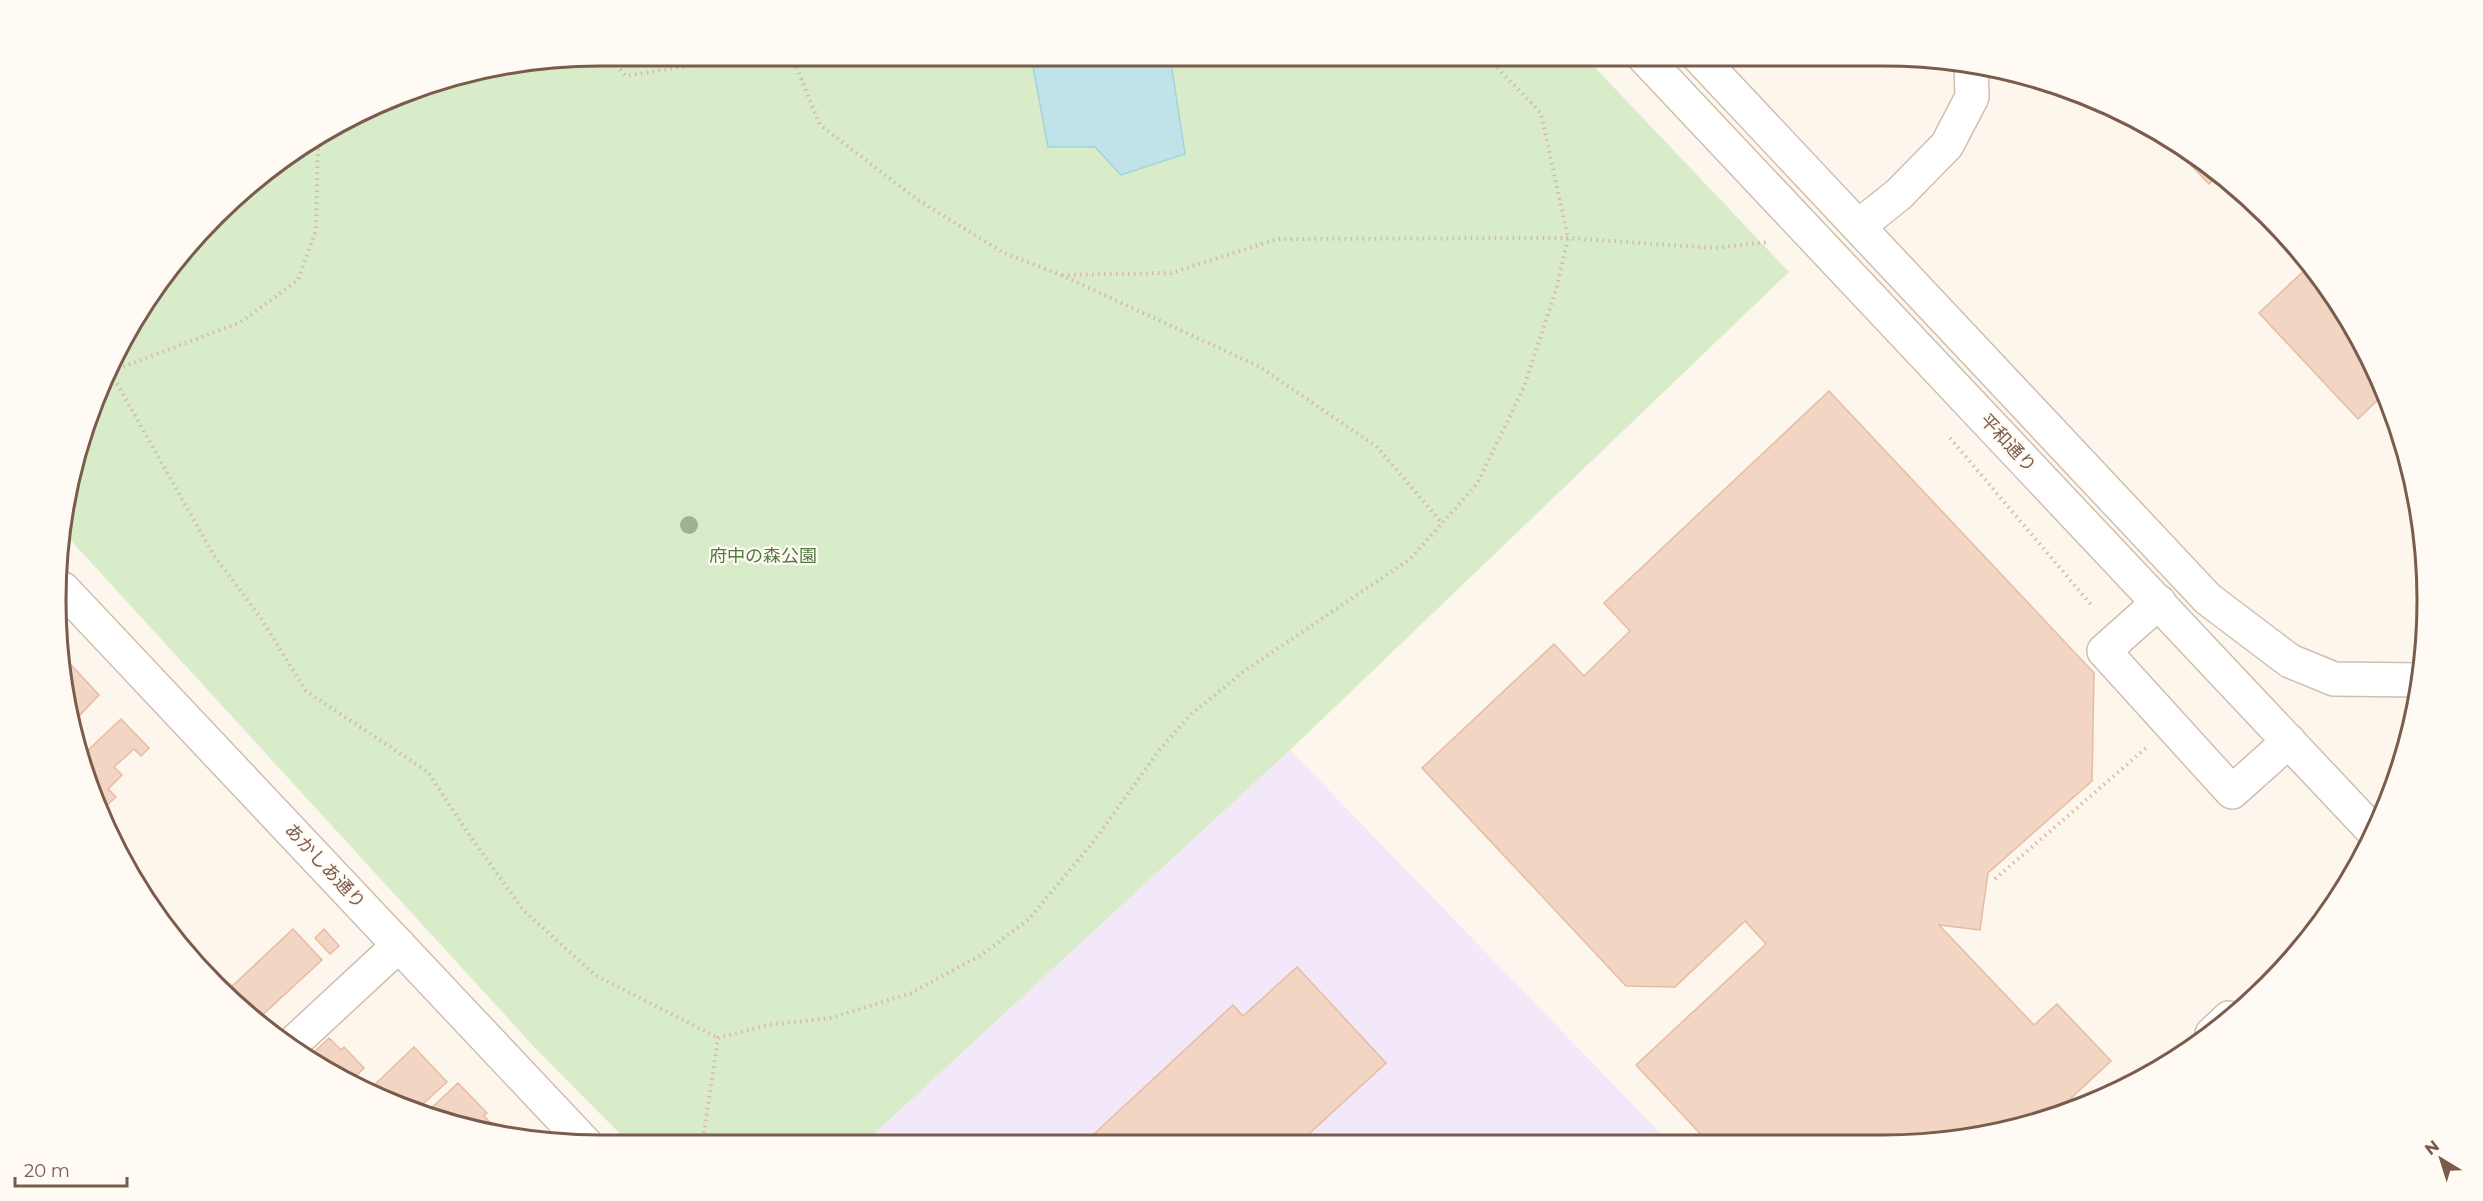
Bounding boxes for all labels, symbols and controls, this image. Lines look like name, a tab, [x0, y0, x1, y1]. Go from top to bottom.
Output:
street label: 平和通り	[1975, 409, 2041, 477]
park label: 府中の森公園	[709, 545, 817, 567]
street label: あかしあ通り	[280, 819, 370, 913]
north arrow	[2411, 1129, 2471, 1189]
text: N	[2421, 1136, 2443, 1159]
scale bar	[15, 1150, 128, 1188]
text: 20 m	[24, 1160, 70, 1182]

